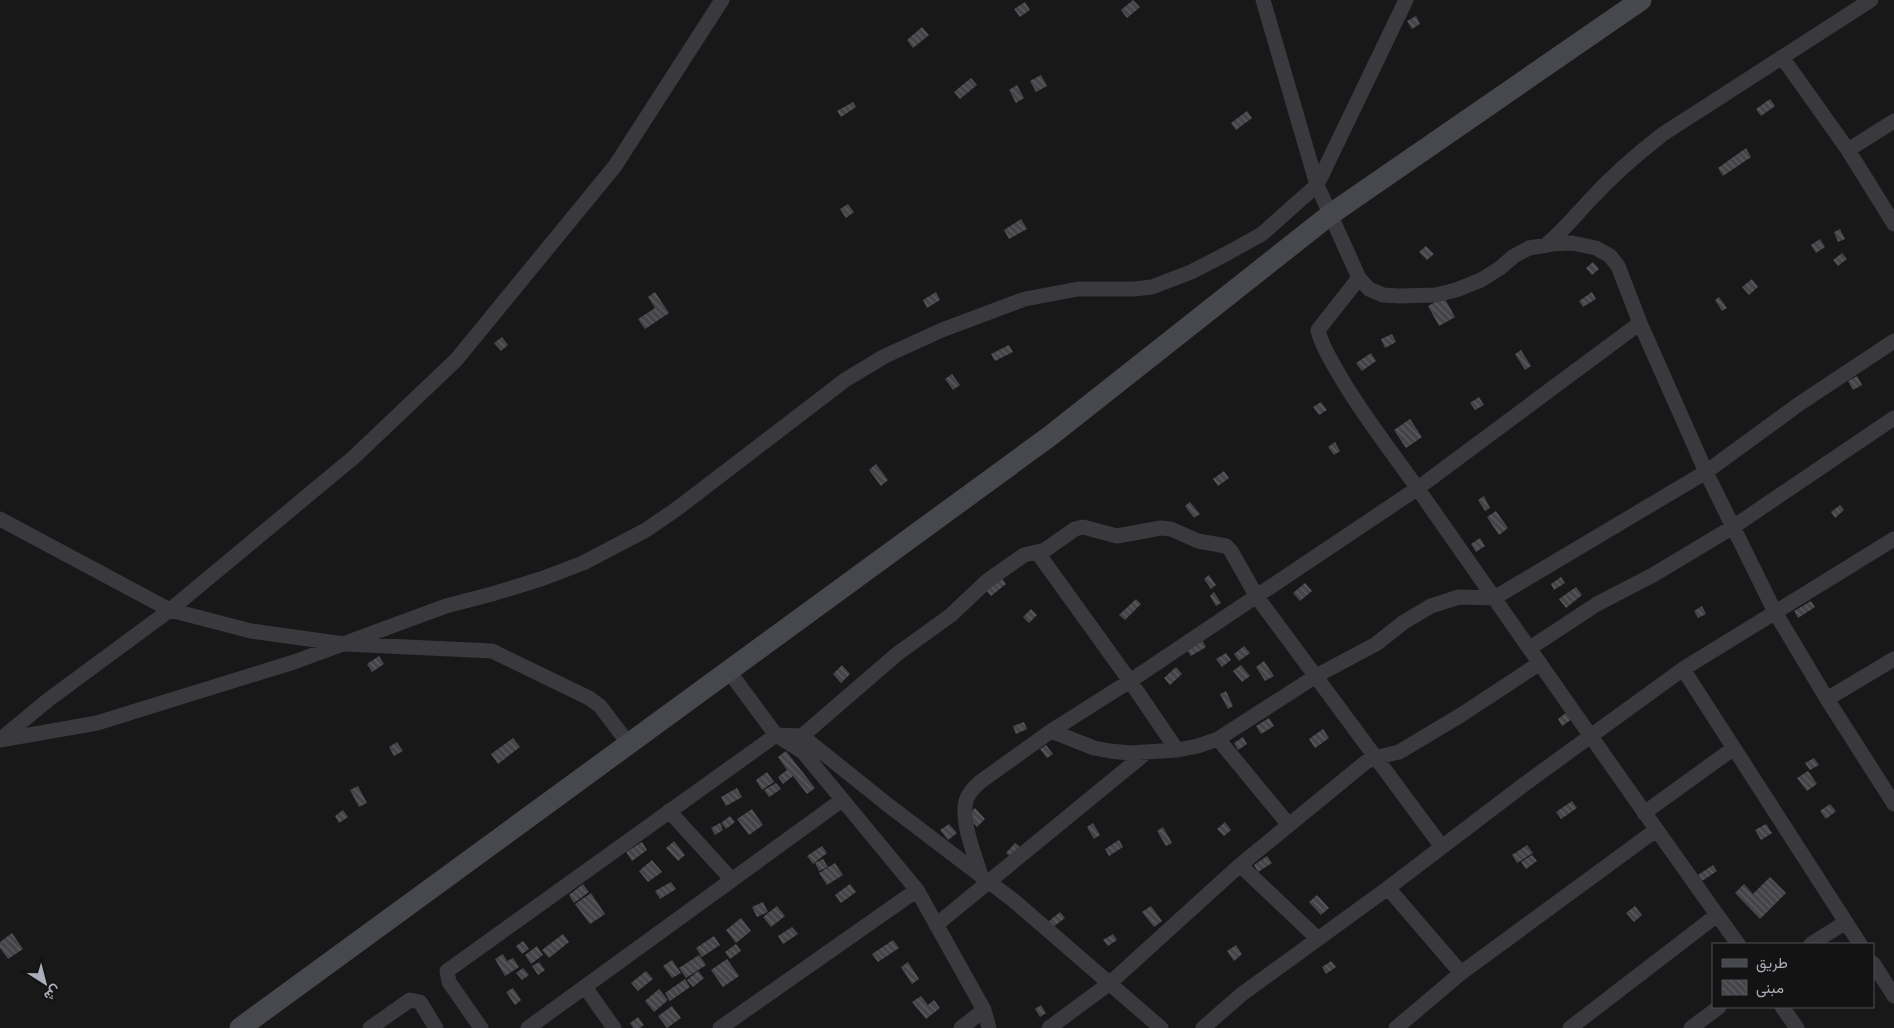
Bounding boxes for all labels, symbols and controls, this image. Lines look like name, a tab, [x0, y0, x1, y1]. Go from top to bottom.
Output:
legend	[1712, 943, 1874, 1008]
text: طريق	[1756, 953, 1788, 973]
north arrow	[20, 958, 70, 1008]
text: مبنى	[1756, 978, 1784, 998]
text: ش	[40, 981, 65, 1006]

